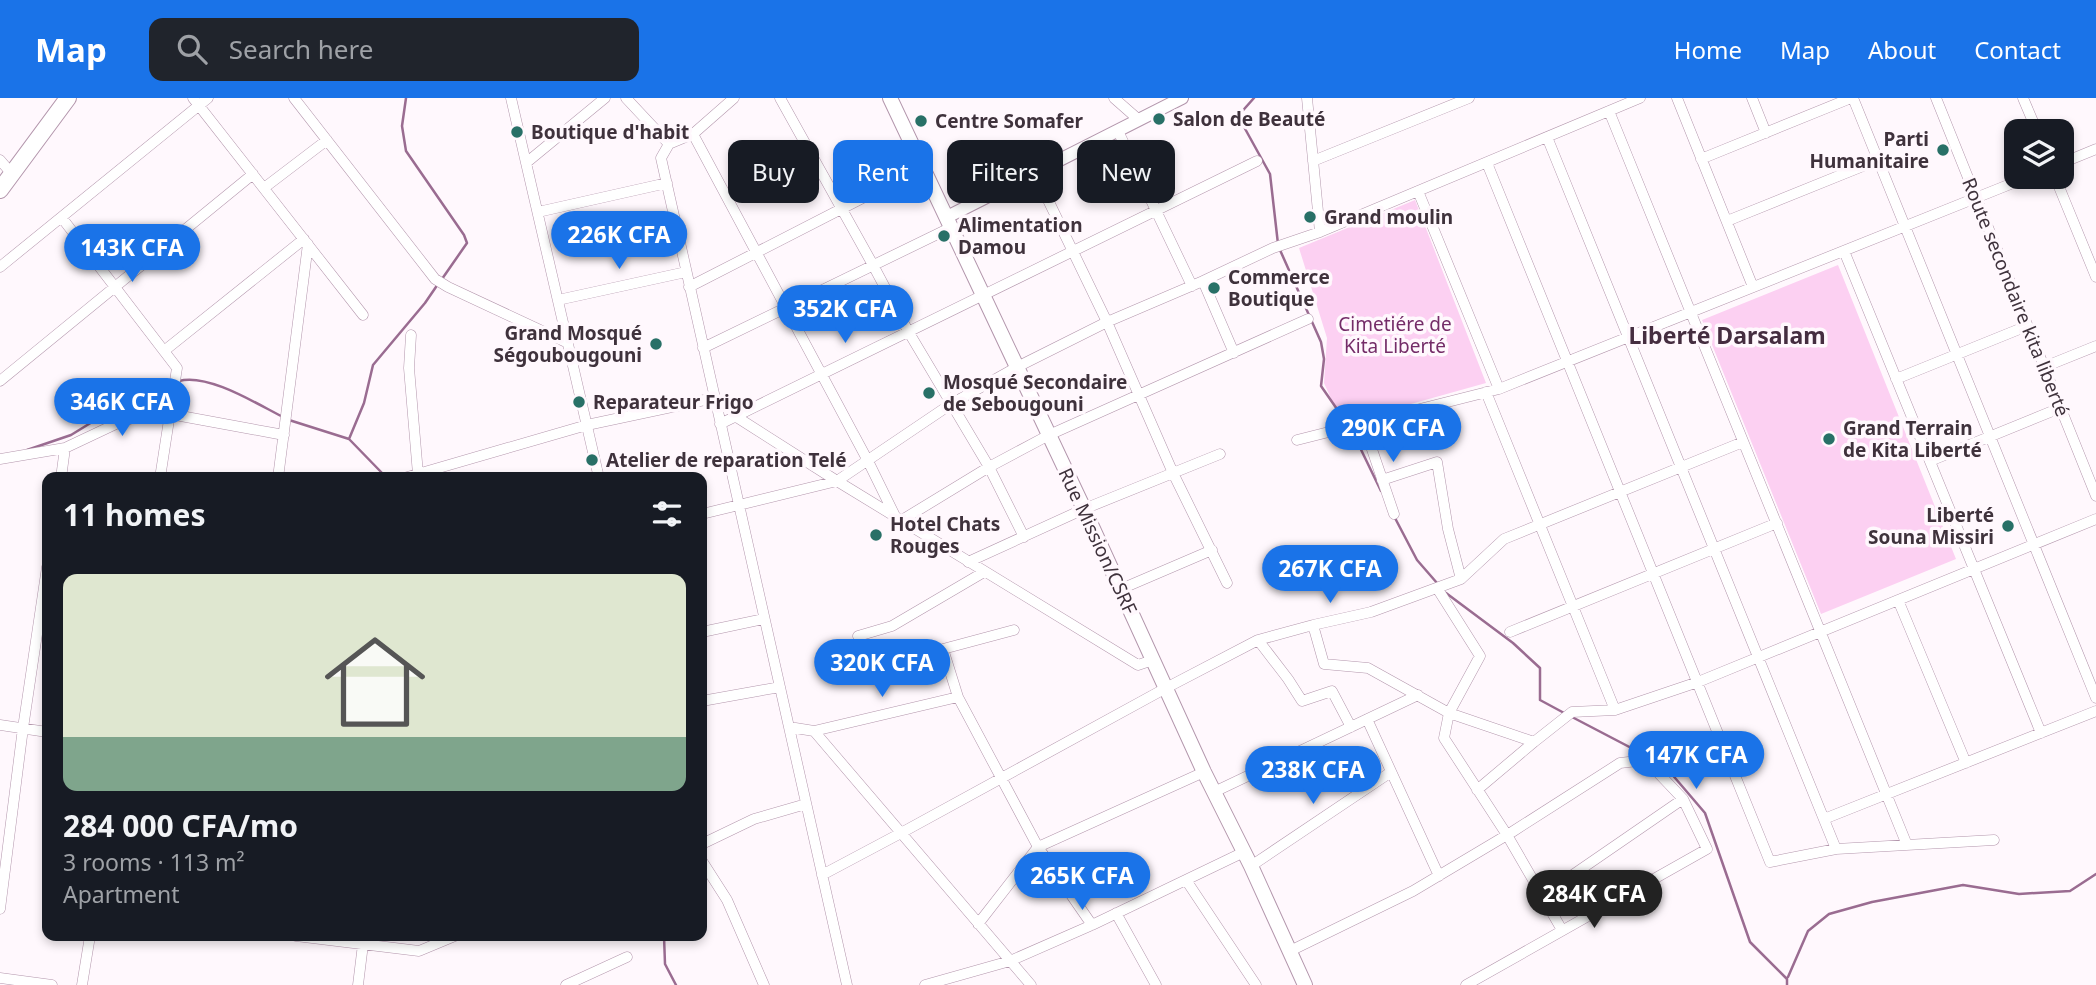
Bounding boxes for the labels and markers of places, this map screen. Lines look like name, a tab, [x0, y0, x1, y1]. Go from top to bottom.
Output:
place label: Salon de Beauté	[1173, 106, 1325, 132]
place label: Centre Somafer	[935, 108, 1083, 134]
marker: Salon de Beauté	[1151, 111, 1167, 127]
marker: Centre Somafer	[913, 113, 929, 129]
place label: Boutique d'habit	[531, 119, 689, 145]
marker: Boutique d'habit	[509, 124, 525, 140]
place label: Parti Humanitaire	[1809, 126, 1929, 174]
marker: Parti Humanitaire	[1935, 142, 1951, 158]
place label: Grand moulin	[1324, 204, 1453, 230]
marker: Grand moulin	[1302, 209, 1318, 225]
pin: 226K CFA	[547, 212, 691, 271]
place label: Alimentation Damou	[958, 212, 1083, 260]
pin: 143K CFA	[60, 225, 204, 284]
marker: Alimentation Damou	[936, 228, 952, 244]
place label: Commerce Boutique	[1228, 264, 1330, 312]
marker: Commerce Boutique	[1206, 280, 1222, 296]
pin: 352K CFA	[773, 286, 917, 345]
place label: Grand Mosqué Ségoubougouni	[493, 320, 642, 368]
marker: Grand Mosqué Ségoubougouni	[648, 336, 664, 352]
place label: Mosqué Secondaire de Sebougouni	[943, 369, 1127, 417]
pin: 346K CFA	[50, 378, 194, 438]
marker: Mosqué Secondaire de Sebougouni	[921, 385, 937, 401]
place label: Reparateur Frigo	[593, 389, 754, 415]
marker: Reparateur Frigo	[571, 394, 587, 410]
pin: 290K CFA	[1321, 404, 1465, 464]
place label: Grand Terrain de Kita Liberté	[1843, 415, 1982, 463]
marker: Grand Terrain de Kita Liberté	[1821, 431, 1837, 447]
place label: Atelier de reparation Telé	[606, 447, 847, 473]
marker: Atelier de reparation Telé	[584, 452, 600, 468]
place label: Liberté Souna Missiri	[1868, 502, 1994, 550]
place label: Hotel Chats Rouges	[890, 511, 1000, 559]
marker: Liberté Souna Missiri	[2000, 518, 2016, 534]
marker: Hotel Chats Rouges	[868, 527, 884, 543]
pin: 267K CFA	[1258, 546, 1402, 605]
pin: 320K CFA	[810, 640, 954, 699]
pin: 147K CFA	[1624, 732, 1768, 791]
pin: 238K CFA	[1241, 746, 1385, 806]
pin: 265K CFA	[1010, 852, 1154, 912]
pin: 284K CFA	[1522, 870, 1666, 930]

